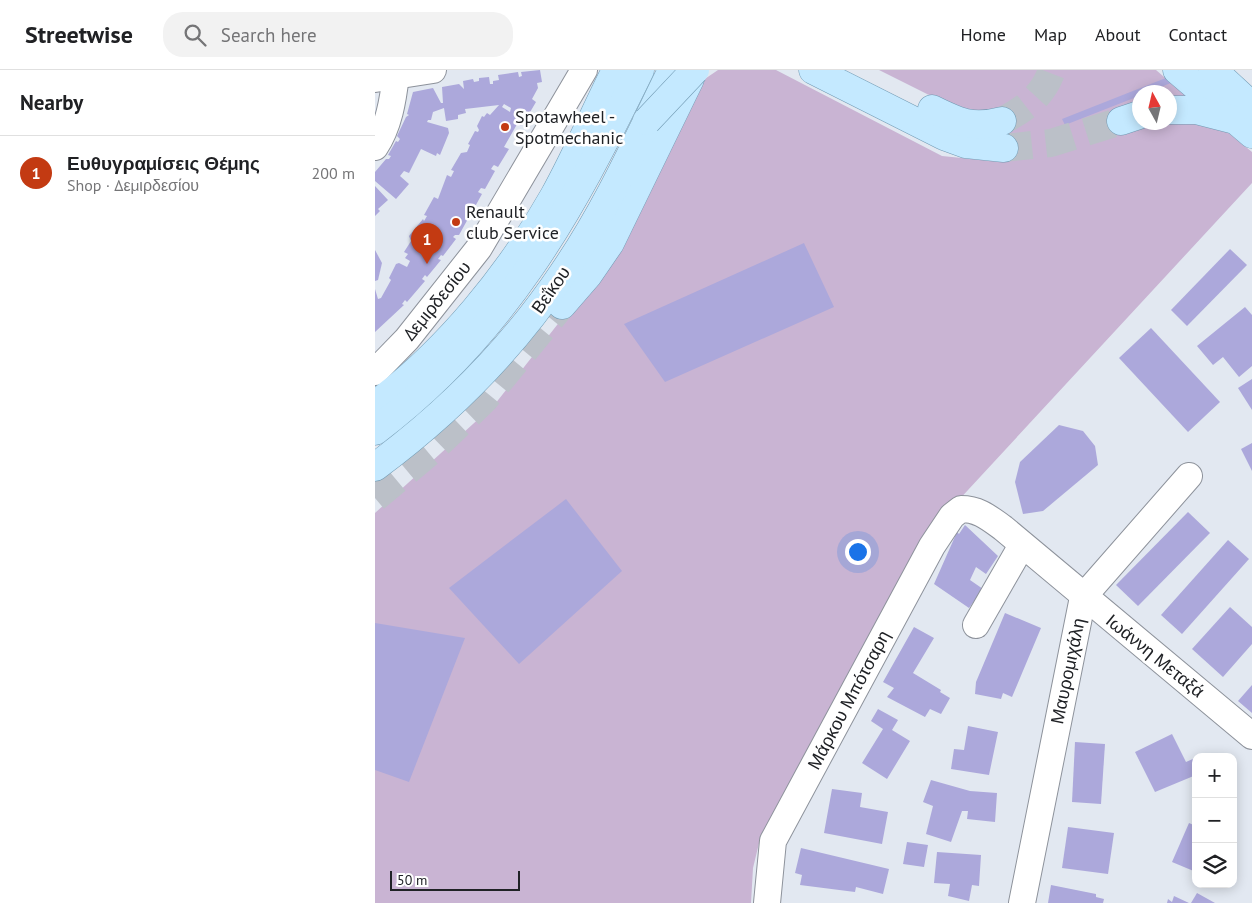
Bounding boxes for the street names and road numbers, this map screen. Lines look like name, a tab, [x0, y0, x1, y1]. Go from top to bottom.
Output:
street label: Δεμιρδεσίου	[398, 256, 476, 345]
street label: Βεΐκου	[526, 262, 575, 318]
street label: Ιωάννη Μεταξά	[1101, 609, 1209, 702]
street label: Μαυρομιχάλη	[1045, 616, 1090, 726]
street label: Μάρκου Μπότσαρη	[802, 626, 895, 773]

